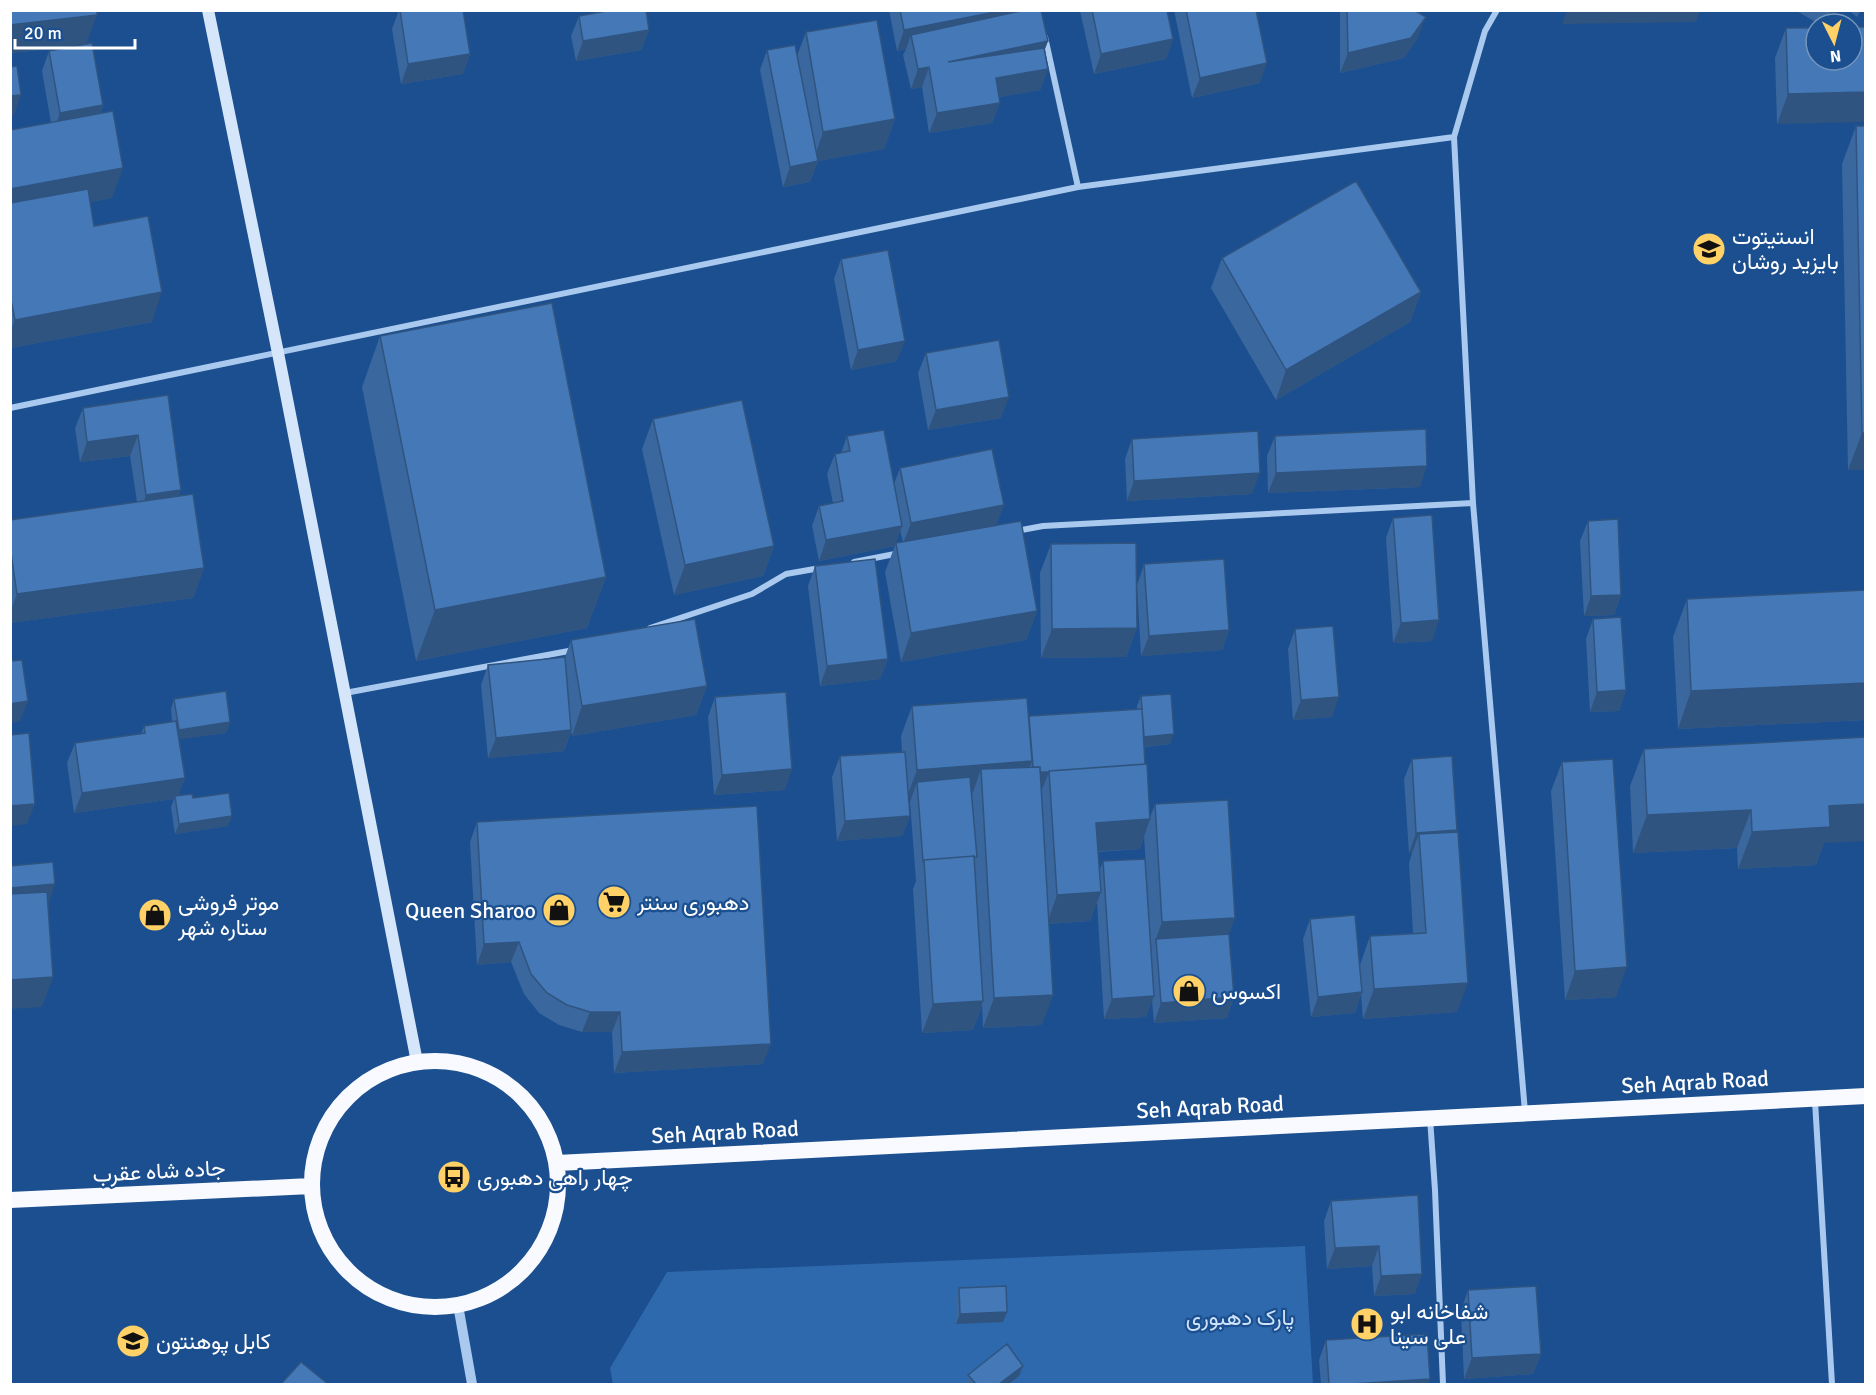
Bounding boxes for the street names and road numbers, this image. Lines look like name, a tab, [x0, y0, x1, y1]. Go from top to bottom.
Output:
street label: Seh Aqrab Road	[1621, 1065, 1769, 1099]
street label: Seh Aqrab Road	[1136, 1090, 1284, 1124]
street label: Seh Aqrab Road	[651, 1115, 799, 1149]
street label: جاده شاه عقرب	[92, 1154, 226, 1188]

